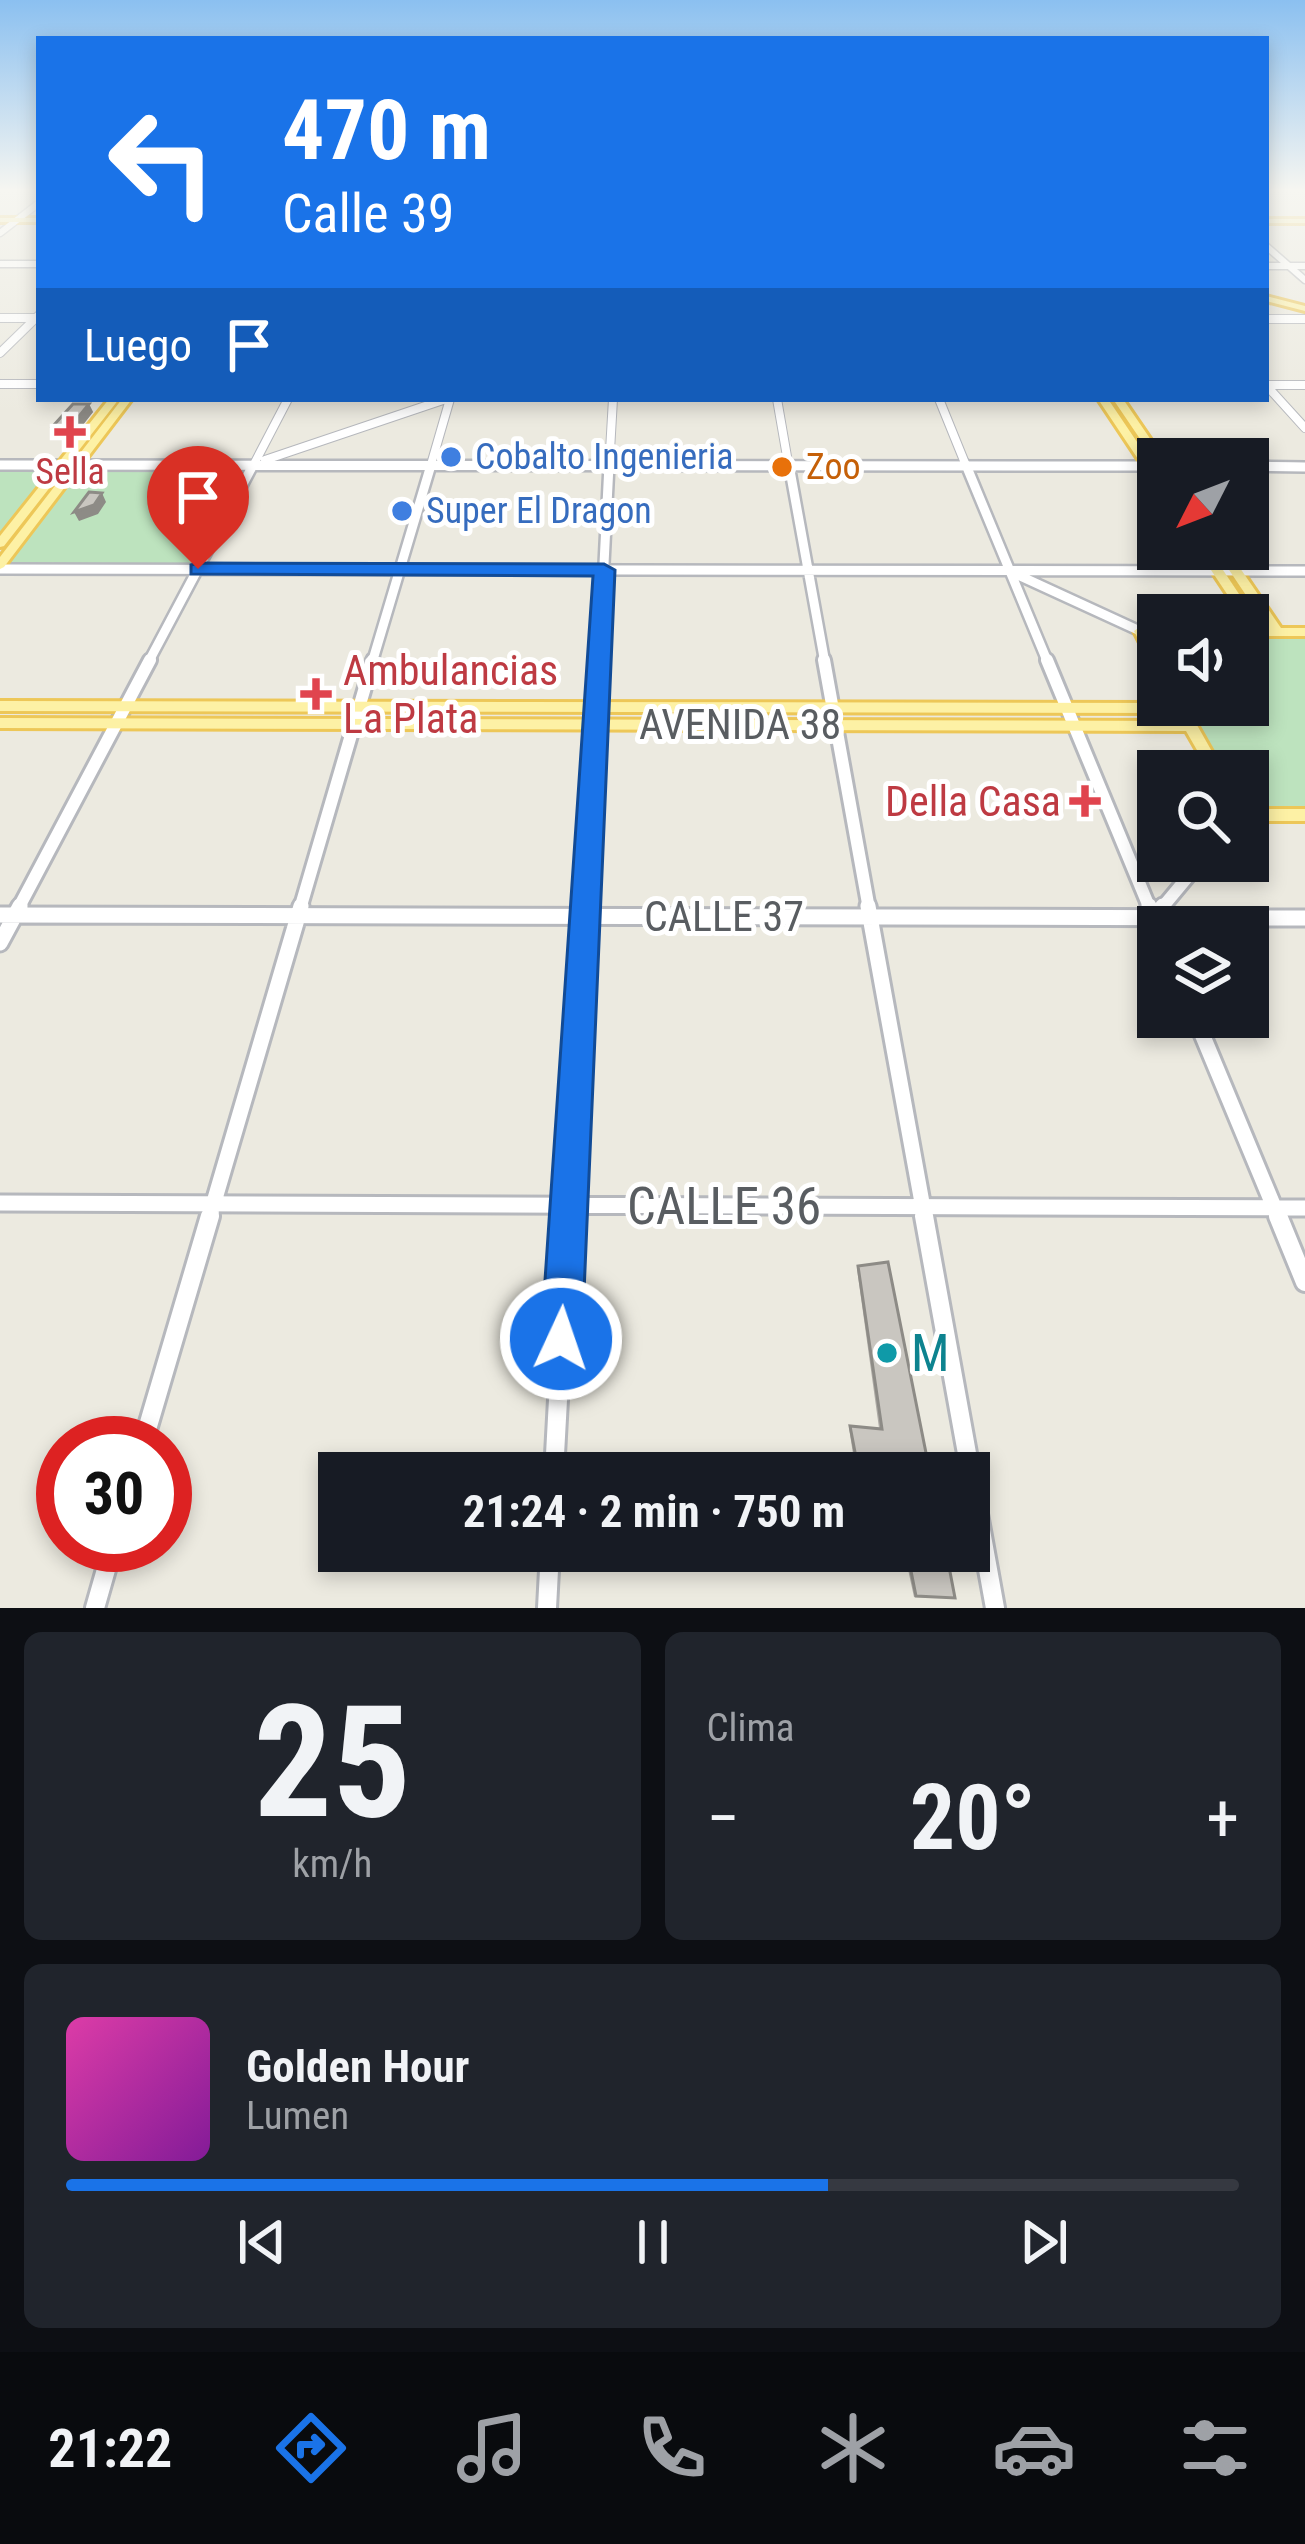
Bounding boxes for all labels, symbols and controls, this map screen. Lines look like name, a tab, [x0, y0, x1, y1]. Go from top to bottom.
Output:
text: 470 m	[282, 81, 491, 180]
icon: left	[84, 84, 240, 240]
text: Calle 39	[282, 182, 454, 245]
icon: arrive	[216, 312, 282, 378]
text: Luego	[84, 319, 192, 372]
marker: Sella	[57, 419, 83, 445]
place label: Cobalto Ingenieria	[475, 436, 734, 478]
north arrow	[1137, 438, 1269, 570]
map controls	[1137, 438, 1269, 1038]
marker: Cobalto Ingenieria	[438, 444, 464, 470]
pin	[147, 446, 249, 569]
place label: Zoo	[806, 446, 861, 488]
place label: Sella	[35, 451, 105, 493]
marker: Zoo	[769, 454, 795, 480]
icon: arrive	[165, 464, 231, 530]
place label: Super El Dragon	[426, 490, 652, 532]
marker: Super El Dragon	[389, 498, 415, 524]
button: sound	[1137, 594, 1269, 726]
place label: Ambulancias La Plata	[343, 646, 558, 743]
marker: Ambulancias La Plata	[300, 678, 332, 710]
street label: AVENIDA 38	[639, 700, 841, 749]
button: search	[1137, 750, 1269, 882]
place label: Della Casa	[885, 777, 1061, 826]
marker: Della Casa	[1072, 788, 1098, 814]
street label: CALLE 37	[644, 892, 804, 941]
button: layers	[1137, 906, 1269, 1038]
street label: CALLE 36	[627, 1177, 821, 1236]
position arrow	[498, 1276, 624, 1402]
place label: M	[911, 1324, 950, 1383]
marker: M	[874, 1340, 900, 1366]
speed limit sign: 30	[36, 1416, 192, 1572]
text: 21:24 · 2 min · 750 m	[463, 1485, 845, 1538]
text: 25	[253, 1671, 411, 1854]
text: Clima	[707, 1705, 795, 1751]
text: 20°	[910, 1766, 1036, 1871]
text: −	[707, 1780, 740, 1857]
text: +	[1206, 1780, 1239, 1857]
text: km/h	[292, 1841, 372, 1887]
text: Golden Hour	[246, 2040, 469, 2093]
text: Lumen	[246, 2093, 349, 2139]
icon: previous	[229, 2209, 295, 2275]
icon: pause	[620, 2209, 686, 2275]
icon: next	[1011, 2209, 1077, 2275]
icon: directions	[269, 2406, 353, 2490]
icon: music	[450, 2406, 534, 2490]
icon: phone	[630, 2406, 714, 2490]
icon: climate	[811, 2406, 895, 2490]
icon: car	[992, 2406, 1076, 2490]
icon: filters	[1173, 2406, 1257, 2490]
text: 21:22	[48, 2417, 172, 2480]

